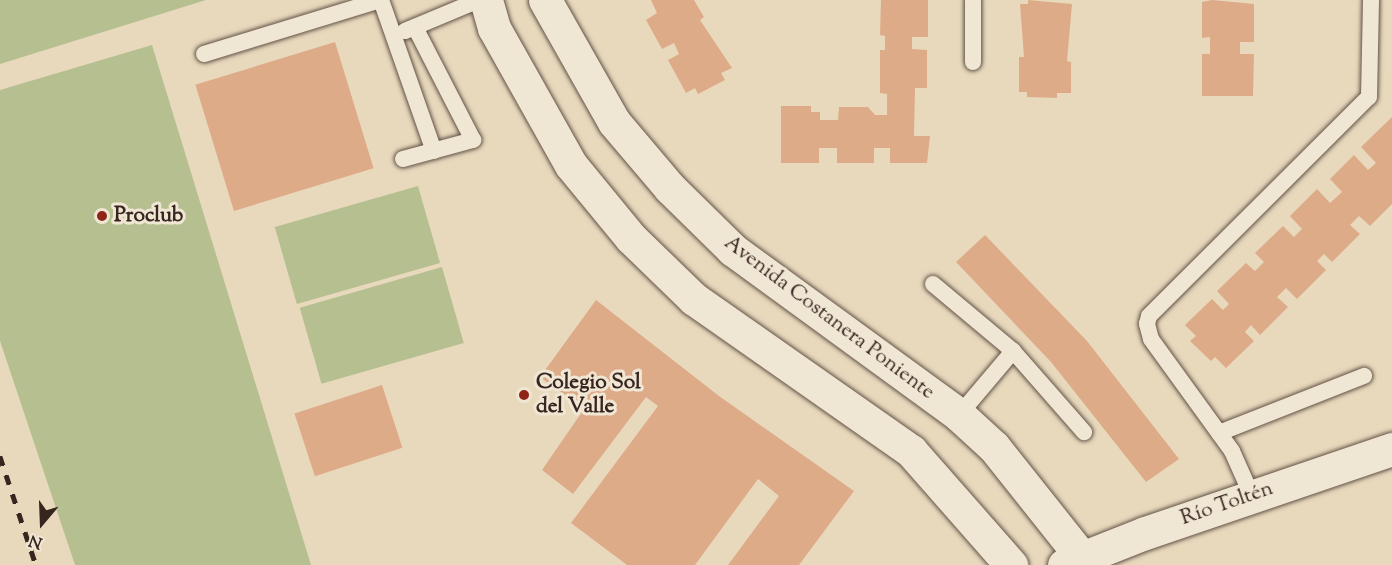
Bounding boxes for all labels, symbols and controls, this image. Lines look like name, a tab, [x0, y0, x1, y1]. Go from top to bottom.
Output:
place label: Proclub	[114, 203, 183, 229]
marker: Proclub	[95, 209, 109, 223]
street label: Avenida Costanera Poniente	[719, 231, 939, 405]
place label: Colegio Sol del Valle	[536, 370, 641, 420]
marker: Colegio Sol del Valle	[517, 388, 531, 402]
street label: Río Toltén	[1177, 476, 1277, 532]
north arrow	[12, 493, 72, 553]
text: N	[26, 528, 46, 553]

